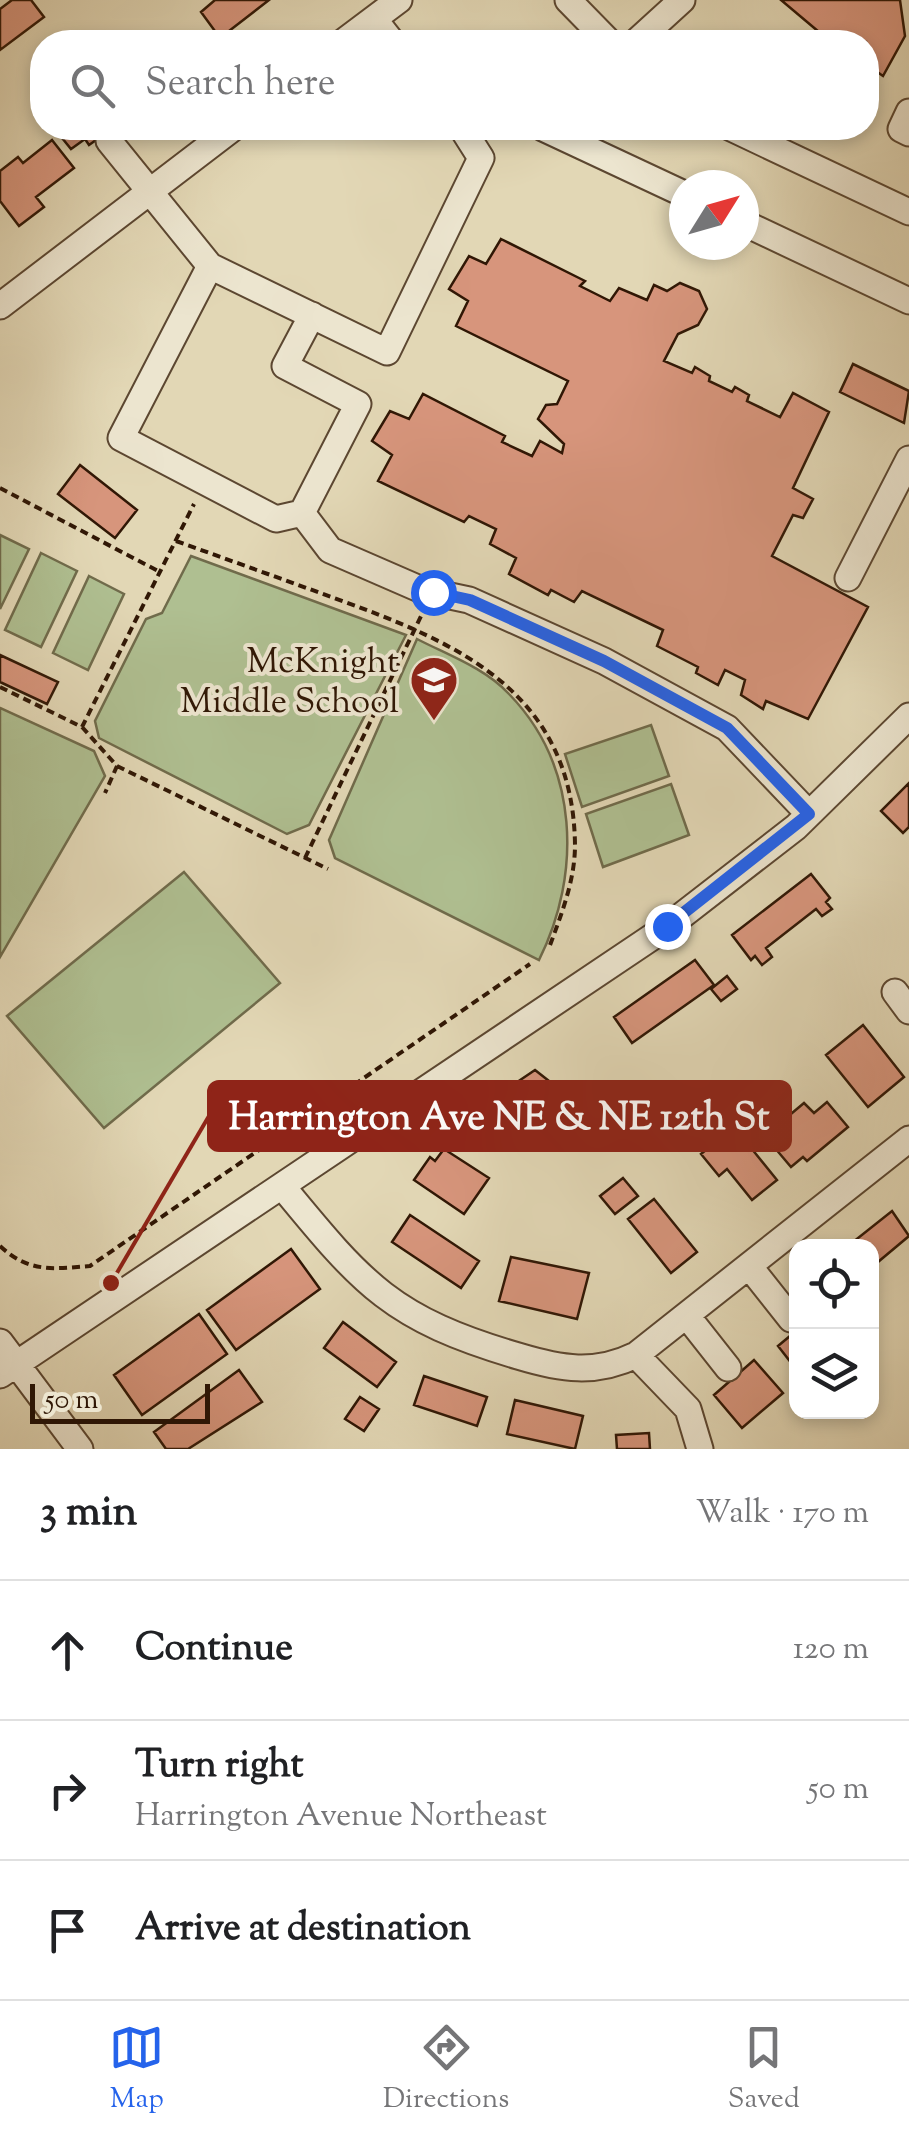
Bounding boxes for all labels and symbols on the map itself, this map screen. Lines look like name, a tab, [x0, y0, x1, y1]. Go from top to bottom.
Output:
north arrow	[669, 170, 759, 260]
route start	[411, 570, 457, 616]
place label: McKnight Middle School	[180, 638, 399, 729]
school or university icon: McKnight Middle School	[408, 654, 460, 722]
route end	[645, 904, 691, 950]
callout: Harrington Ave NE & NE 12th St	[209, 1082, 790, 1150]
text: Harrington Ave NE & NE 12th St	[228, 1093, 770, 1147]
scale bar	[30, 1379, 210, 1424]

